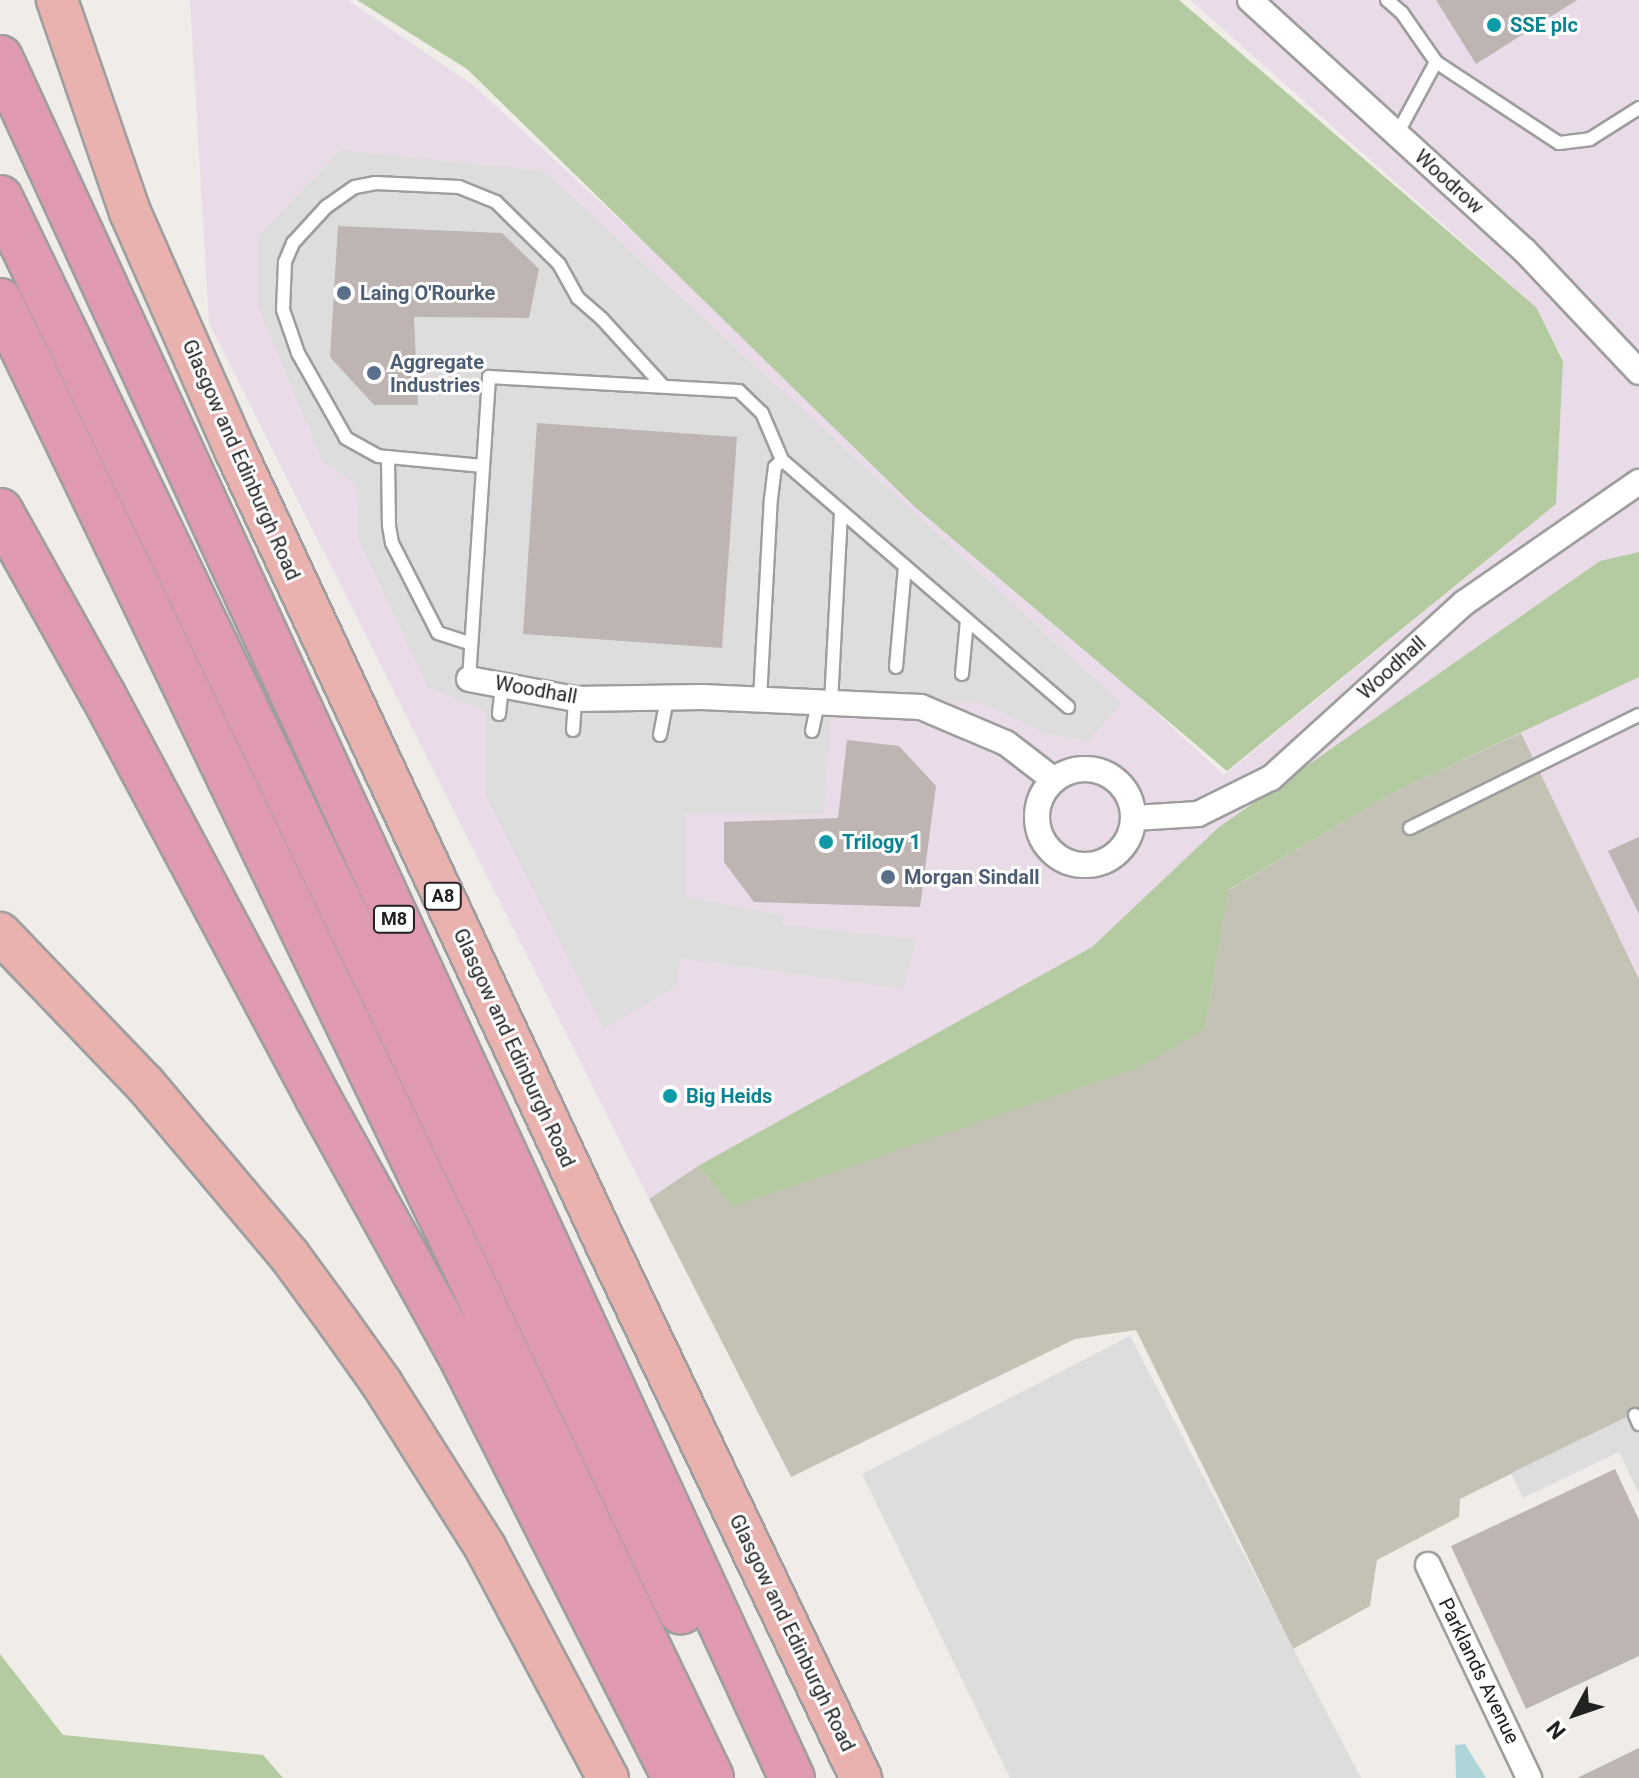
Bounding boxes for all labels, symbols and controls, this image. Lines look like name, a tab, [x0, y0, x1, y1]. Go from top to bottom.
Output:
place label: SSE plc	[1510, 13, 1578, 37]
marker: SSE plc	[1485, 16, 1503, 34]
street label: Woodrow	[1410, 145, 1488, 219]
place label: Laing O'Rourke	[360, 281, 495, 305]
marker: Laing O'Rourke	[335, 284, 353, 302]
street label: Glasgow and Edinburgh Road	[177, 336, 305, 584]
place label: Aggregate Industries	[390, 350, 484, 397]
marker: Aggregate Industries	[365, 364, 383, 382]
street label: Woodhall	[1353, 631, 1431, 705]
street label: Woodhall	[493, 671, 579, 709]
place label: Trilogy 1	[842, 830, 921, 854]
marker: Trilogy 1	[817, 833, 835, 851]
place label: Morgan Sindall	[904, 865, 1040, 889]
marker: Morgan Sindall	[879, 868, 897, 886]
road number: A8	[423, 882, 463, 910]
road number: M8	[372, 905, 416, 933]
street label: Glasgow and Edinburgh Road	[448, 925, 580, 1171]
place label: Big Heids	[686, 1084, 772, 1108]
marker: Big Heids	[661, 1087, 679, 1105]
street label: Glasgow and Edinburgh Road	[724, 1511, 860, 1755]
street label: Parklands Avenue	[1433, 1594, 1525, 1748]
north arrow	[1535, 1674, 1615, 1754]
text: N	[1542, 1716, 1571, 1744]

